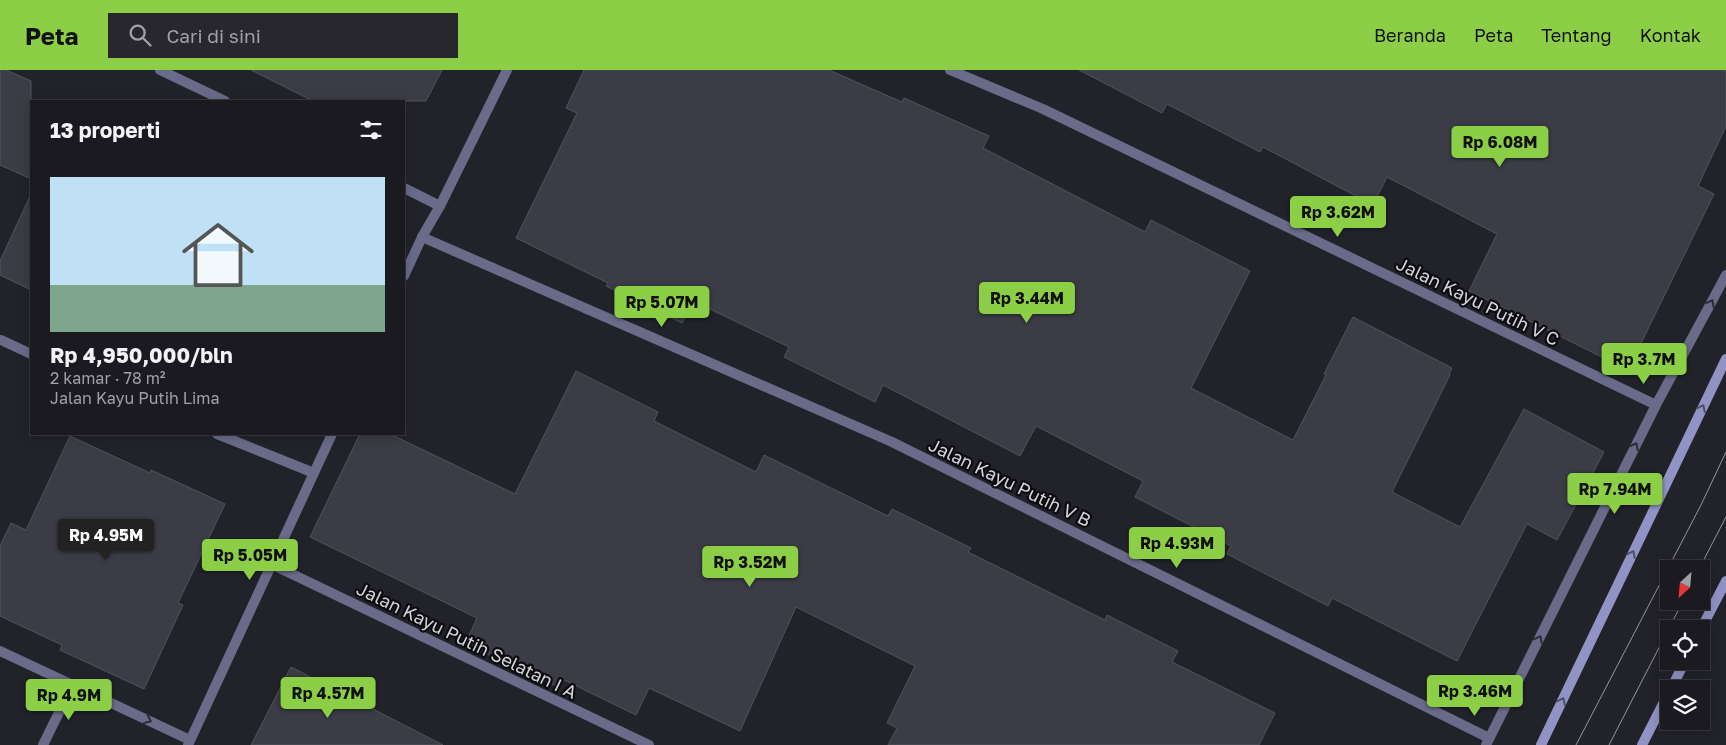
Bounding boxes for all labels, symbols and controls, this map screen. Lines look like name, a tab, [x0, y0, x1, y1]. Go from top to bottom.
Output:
search box	[108, 13, 458, 58]
text: Peta	[25, 21, 78, 50]
icon: search	[126, 21, 154, 49]
text: Cari di sini	[166, 24, 261, 47]
text: Beranda	[1374, 24, 1446, 46]
text: Peta	[1474, 24, 1513, 46]
text: Tentang	[1541, 24, 1612, 46]
text: Kontak	[1640, 24, 1701, 46]
icon: filters	[357, 116, 385, 144]
text: 13 properti	[50, 117, 160, 143]
pin: Rp 6.08M	[1448, 126, 1552, 168]
text: Rp 6.08M	[1462, 132, 1538, 152]
pin: Rp 3.62M	[1286, 196, 1390, 238]
text: Rp 3.62M	[1301, 202, 1375, 222]
icon: home	[173, 210, 263, 300]
street label: Jalan Kayu Putih V C	[1393, 252, 1563, 350]
pin: Rp 3.44M	[975, 282, 1079, 324]
pin: Rp 5.07M	[610, 286, 714, 328]
text: Rp 3.44M	[990, 288, 1064, 308]
text: Rp 5.07M	[625, 292, 699, 312]
one-way arrow	[1705, 299, 1715, 308]
text: Rp 4,950,000/bln	[50, 342, 233, 368]
pin: Rp 3.7M	[1598, 342, 1690, 385]
text: Rp 3.7M	[1613, 349, 1675, 369]
text: 2 kamar · 78 m²	[50, 368, 166, 388]
text: Jalan Kayu Putih Lima	[50, 388, 219, 408]
one-way arrow	[1696, 404, 1707, 413]
street label: Jalan Kayu Putih V B	[925, 433, 1095, 531]
one-way arrow	[1629, 443, 1639, 452]
pin: Rp 7.94M	[1563, 472, 1667, 515]
text: Rp 7.94M	[1578, 479, 1652, 499]
pin: Rp 4.95M	[54, 518, 158, 561]
text: Rp 4.95M	[69, 525, 143, 545]
pin: Rp 4.93M	[1125, 526, 1229, 569]
text: Rp 4.93M	[1140, 533, 1214, 553]
pin: Rp 5.05M	[198, 538, 302, 581]
text: Rp 5.05M	[213, 545, 287, 565]
pin: Rp 3.52M	[698, 546, 802, 588]
one-way arrow	[1626, 551, 1636, 560]
text: Rp 3.52M	[713, 552, 787, 572]
north arrow	[1660, 560, 1710, 610]
map controls	[1660, 560, 1710, 730]
street label: Jalan Kayu Putih Selatan I A	[353, 577, 581, 703]
button: locate	[1660, 620, 1710, 670]
one-way arrow	[1533, 635, 1543, 644]
pin: Rp 3.46M	[1423, 674, 1527, 717]
pin: Rp 4.57M	[276, 676, 380, 719]
pin: Rp 4.9M	[23, 678, 115, 721]
button: layers	[1660, 680, 1710, 730]
text: Rp 3.46M	[1438, 681, 1512, 701]
text: Rp 4.57M	[292, 683, 364, 703]
text: Rp 4.9M	[37, 685, 101, 705]
one-way arrow	[1556, 697, 1566, 706]
one-way arrow	[143, 714, 152, 725]

